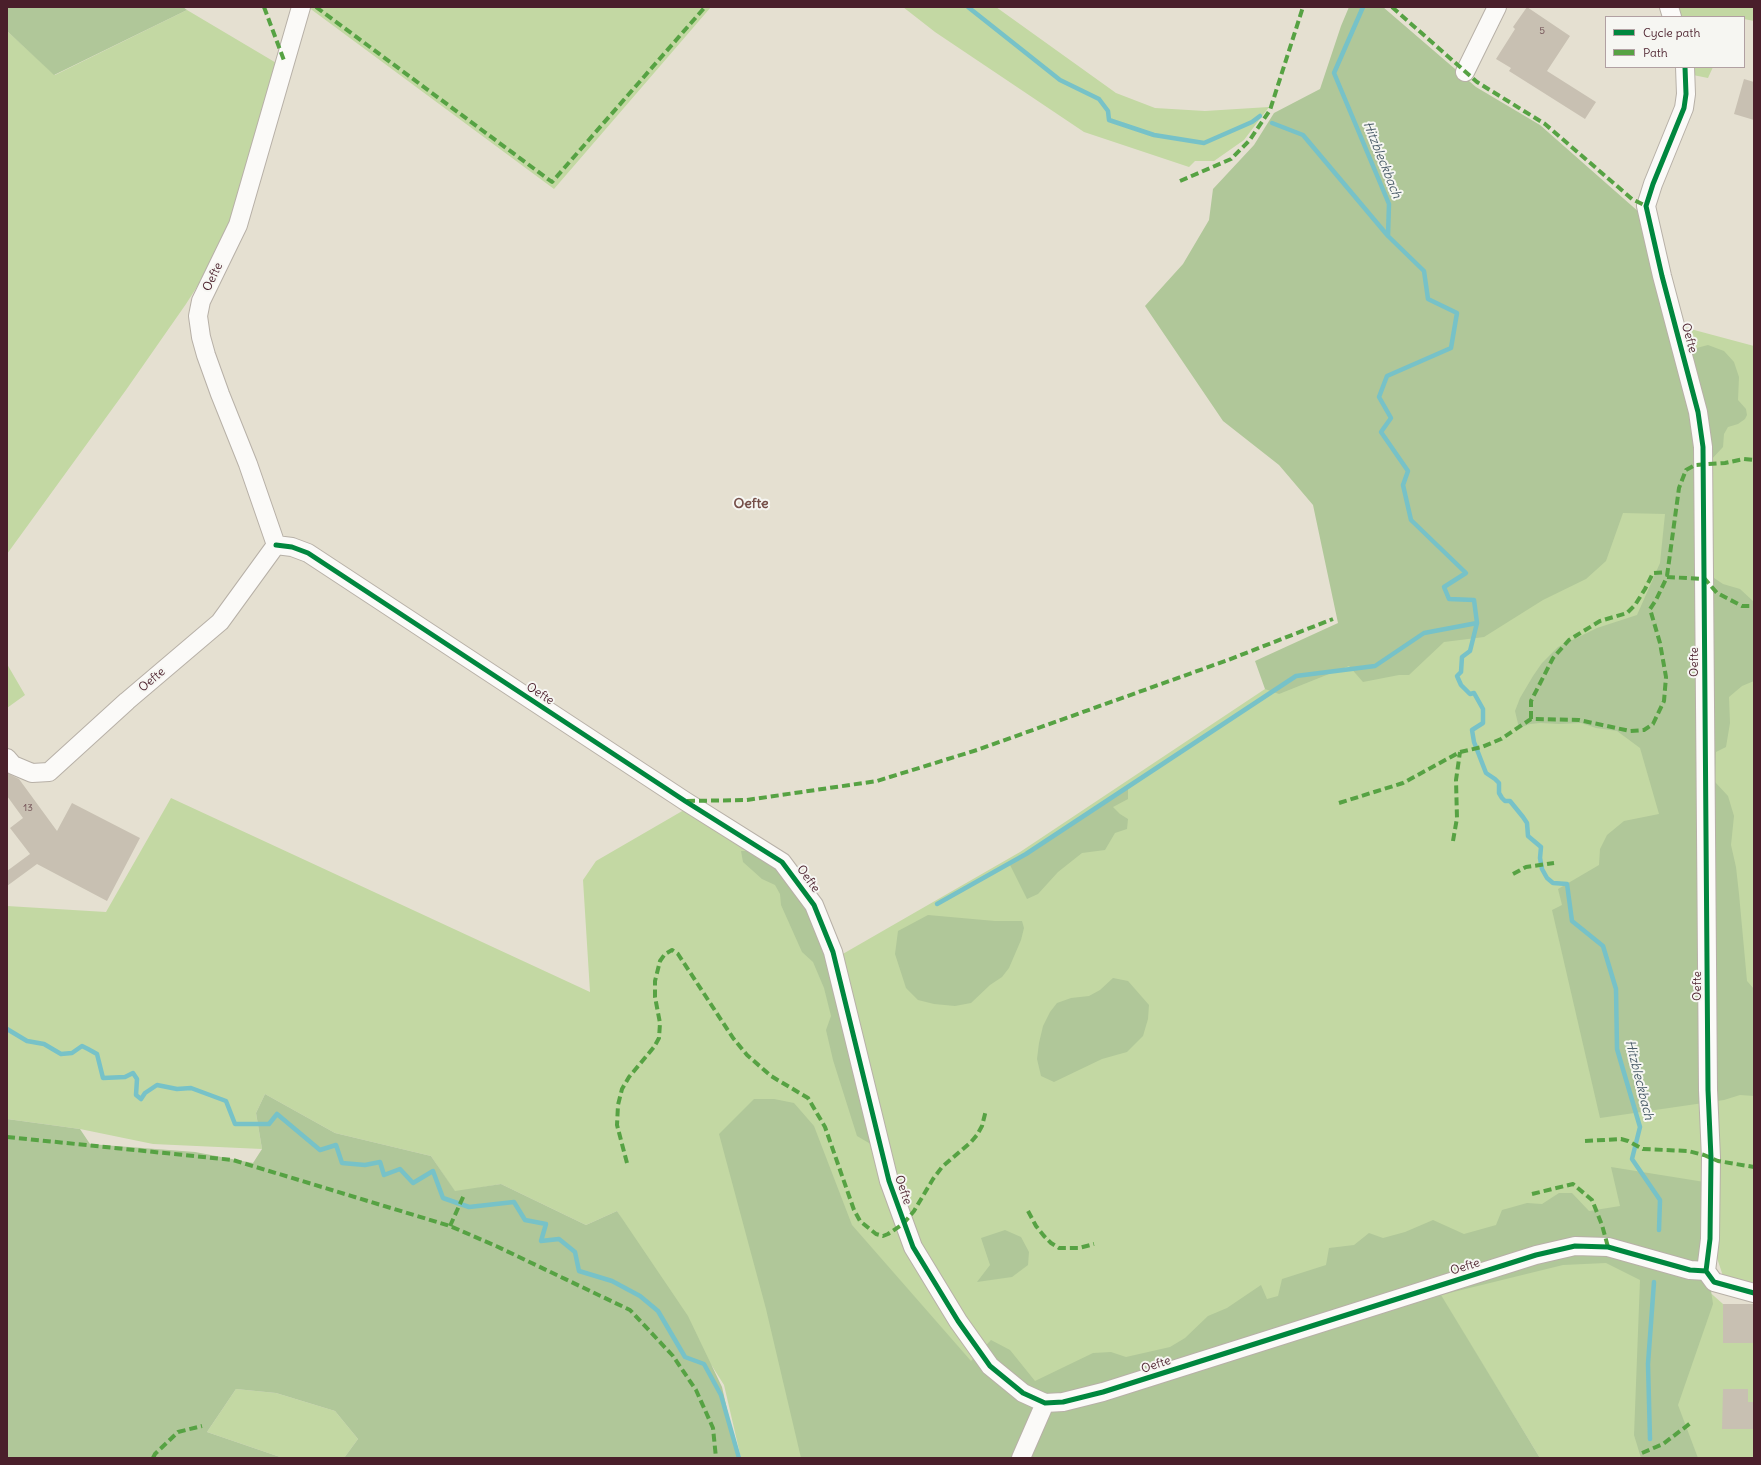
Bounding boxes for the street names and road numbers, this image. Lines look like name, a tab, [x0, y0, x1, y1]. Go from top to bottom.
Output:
street label: Oefte	[200, 260, 226, 294]
street label: Oefte	[1678, 322, 1700, 354]
street label: Oefte	[1688, 647, 1702, 677]
street label: Oefte	[136, 665, 168, 695]
street label: Oefte	[523, 680, 557, 708]
street label: Oefte	[793, 863, 823, 895]
street label: Oefte	[1691, 971, 1705, 1001]
street label: Oefte	[892, 1173, 914, 1207]
street label: Oefte	[1449, 1256, 1481, 1278]
street label: Oefte	[1139, 1354, 1173, 1376]

